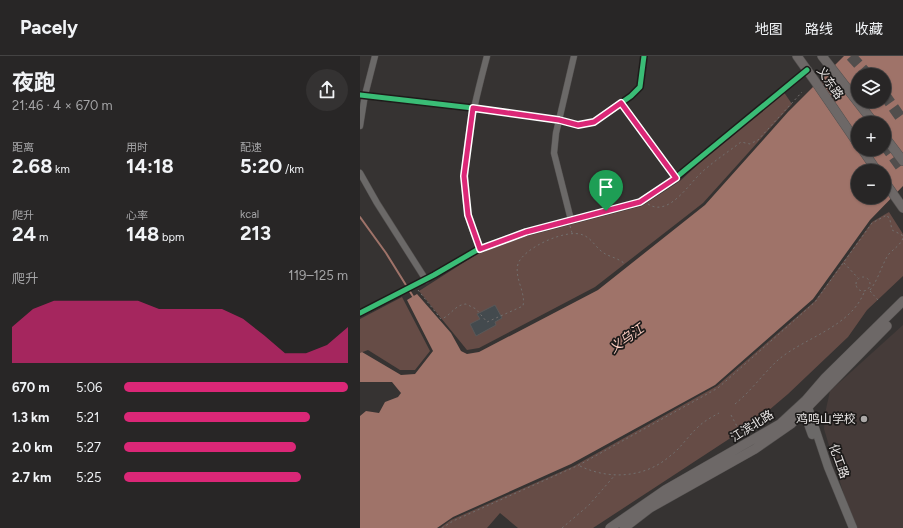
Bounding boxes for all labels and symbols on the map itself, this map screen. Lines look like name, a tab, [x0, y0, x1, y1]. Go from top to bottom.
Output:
street label: 义东路	[814, 64, 846, 102]
pin	[589, 170, 623, 211]
water label: 义乌江	[606, 320, 648, 356]
street label: 江滨北路	[728, 407, 776, 445]
place label: 鸡鸣山学校	[796, 412, 856, 426]
marker: 鸡鸣山学校	[859, 414, 869, 424]
street label: 化工路	[826, 442, 852, 480]

